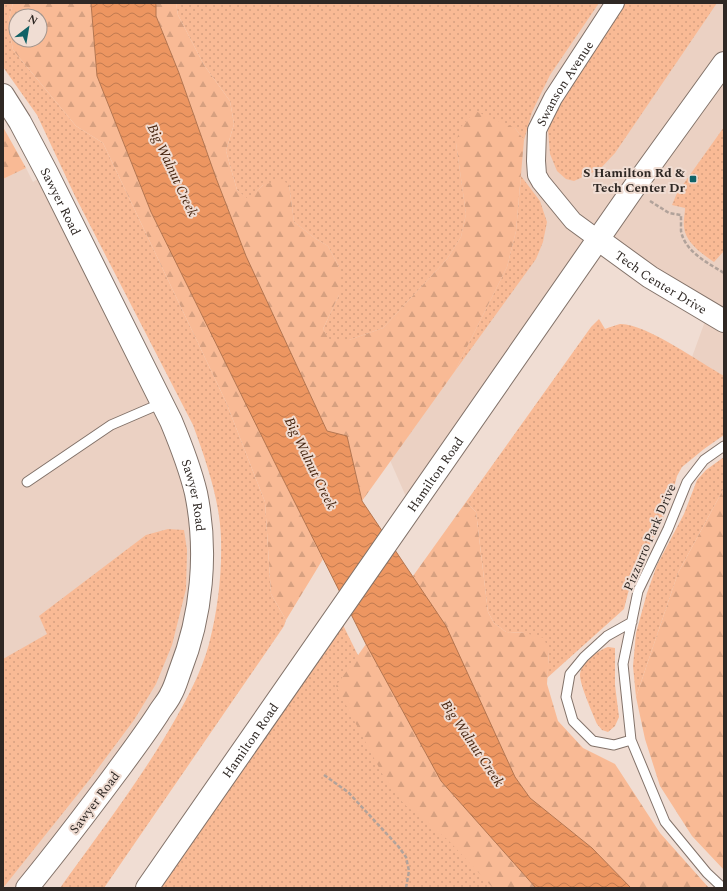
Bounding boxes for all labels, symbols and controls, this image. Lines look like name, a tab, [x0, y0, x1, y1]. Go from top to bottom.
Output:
north arrow	[8, 8, 48, 48]
text: N	[25, 10, 41, 29]
street label: Swanson Avenue	[531, 37, 599, 130]
water label: Big Walnut Creek	[142, 120, 204, 221]
place label: S Hamilton Rd & Tech Center Dr	[583, 163, 685, 198]
street label: Sawyer Road	[35, 164, 86, 239]
marker: S Hamilton Rd & Tech Center Dr	[688, 174, 698, 184]
street label: Tech Center Drive	[610, 246, 710, 320]
water label: Big Walnut Creek	[279, 413, 342, 514]
street label: Hamilton Road	[402, 433, 469, 516]
street label: Sawyer Road	[176, 457, 210, 532]
street label: Pizzurro Park Drive	[618, 481, 682, 594]
water label: Big Walnut Creek	[436, 696, 510, 791]
street label: Hamilton Road	[217, 699, 284, 783]
street label: Sawyer Road	[65, 767, 125, 838]

